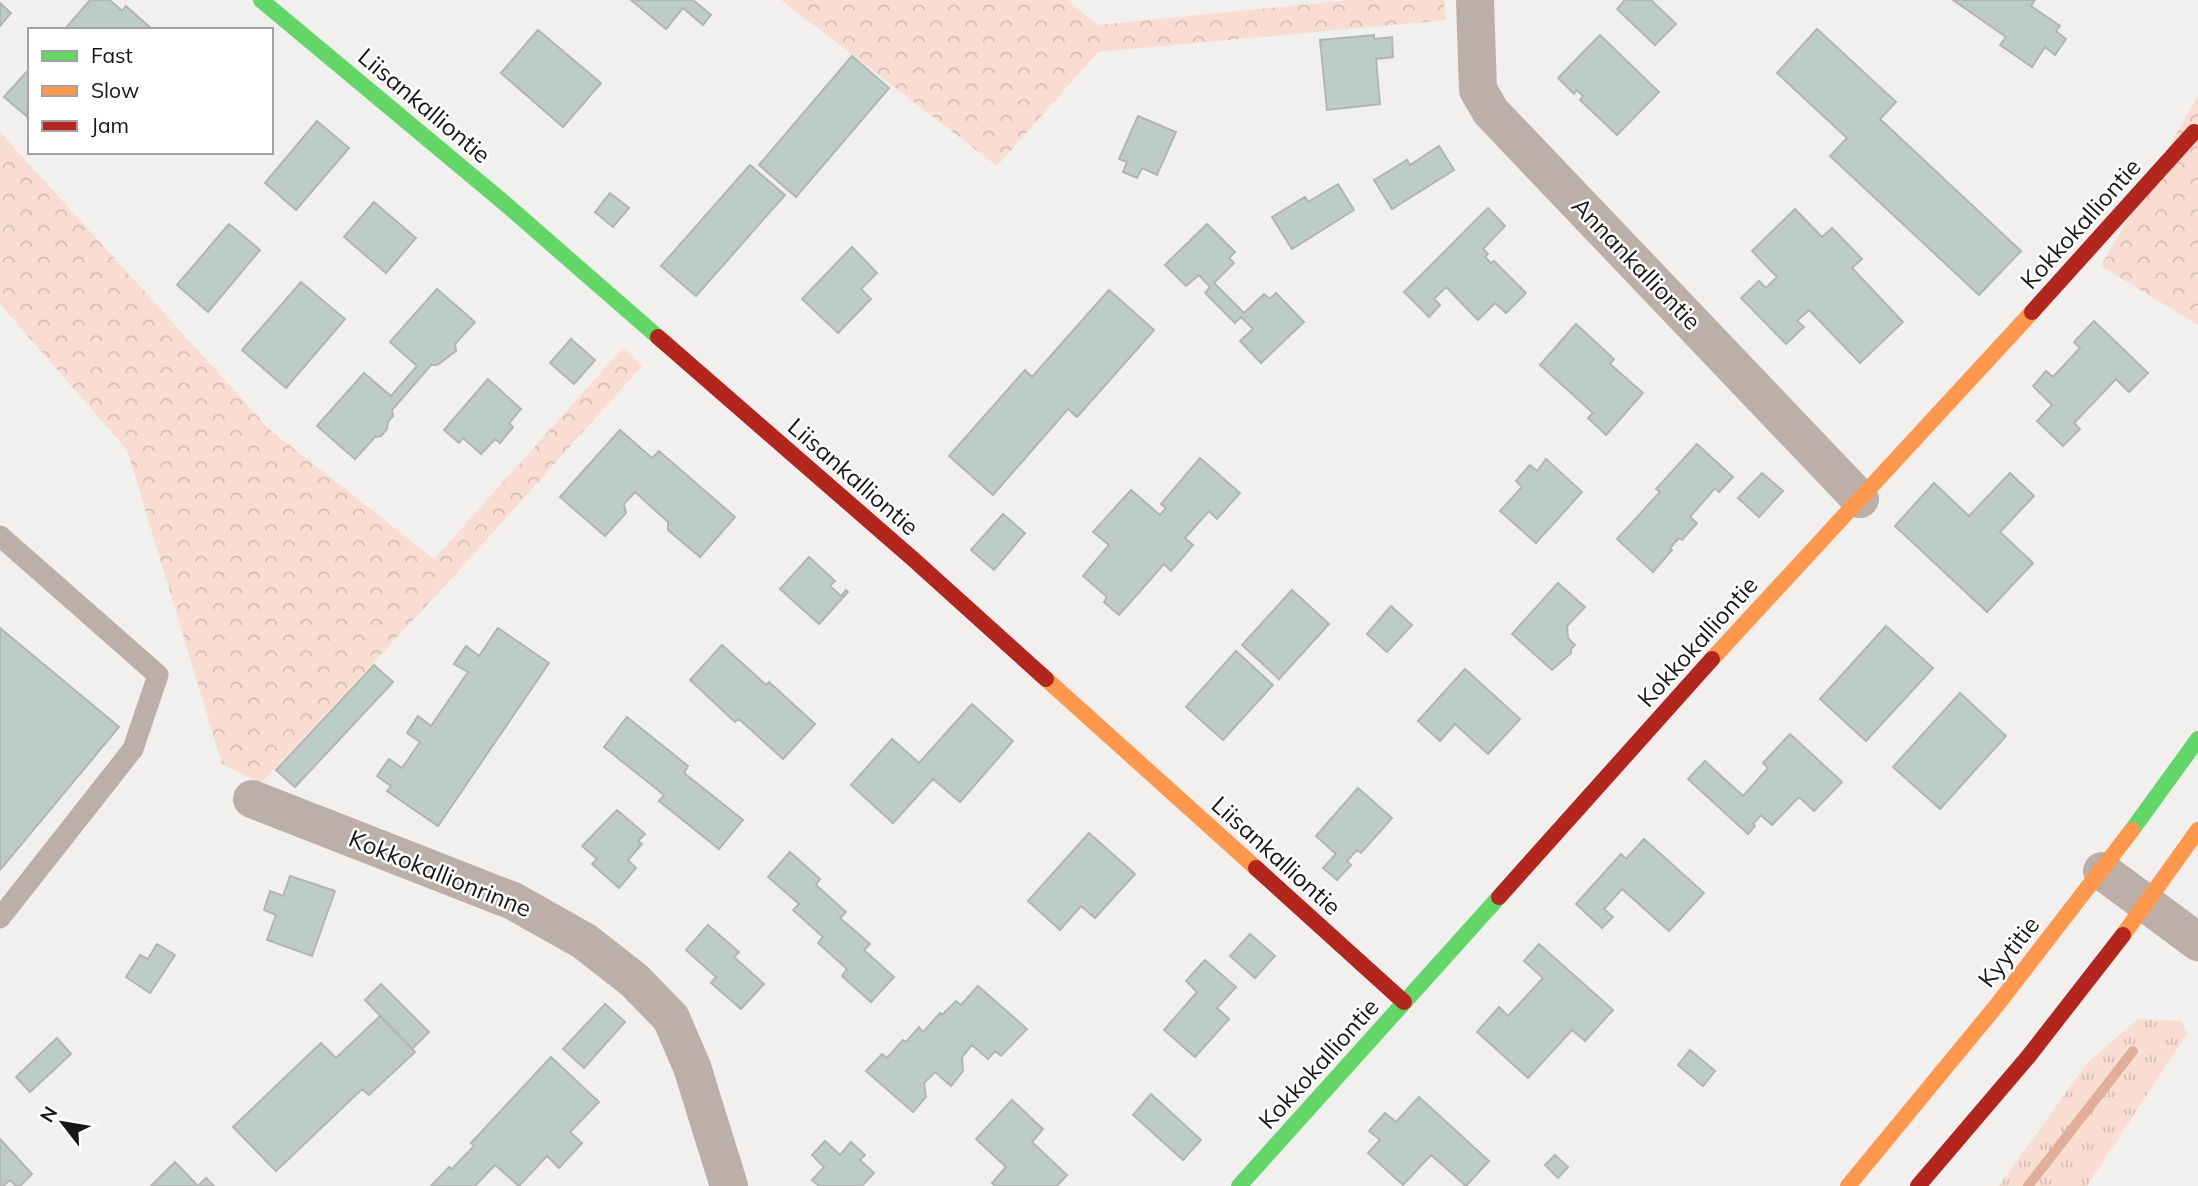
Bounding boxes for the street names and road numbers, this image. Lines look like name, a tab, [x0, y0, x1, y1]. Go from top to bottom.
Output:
street label: Liisankalliontie	[352, 41, 497, 169]
street label: Kokkokalliontie	[2014, 152, 2147, 295]
street label: Annankalliontie	[1566, 191, 1708, 336]
street label: Liisankalliontie	[782, 411, 925, 541]
street label: Kokkokalliontie	[1631, 570, 1764, 713]
street label: Liisankalliontie	[1206, 789, 1347, 921]
street label: Kokkokallionrinne	[345, 823, 536, 923]
street label: Kyytitie	[1971, 910, 2045, 993]
street label: Kokkokalliontie	[1252, 992, 1385, 1135]

